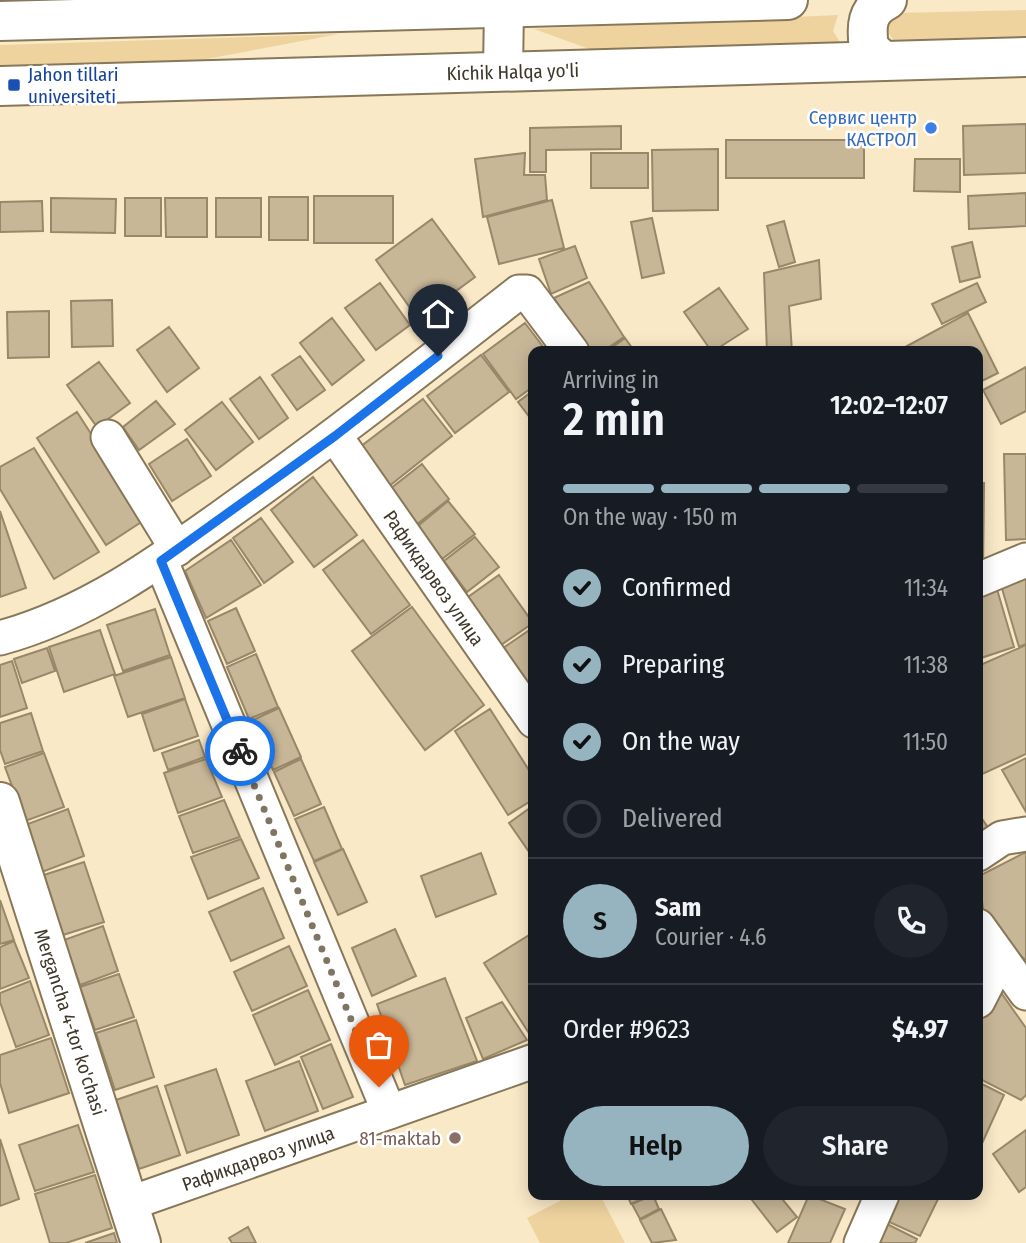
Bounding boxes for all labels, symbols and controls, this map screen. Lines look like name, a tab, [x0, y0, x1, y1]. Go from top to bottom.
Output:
street label: Kichik Halqa yo'li	[446, 59, 579, 85]
place label: Jahon tillari universiteti	[28, 63, 119, 108]
marker: Jahon tillari universiteti	[6, 77, 22, 93]
place label: Сервис центр КАСТРОЛ	[809, 106, 917, 151]
marker: Сервис центр КАСТРОЛ	[923, 120, 939, 136]
pin	[408, 284, 468, 356]
icon: home	[419, 295, 457, 333]
text: Arriving in	[563, 366, 659, 394]
text: 12:02–12:07	[830, 390, 948, 421]
text: 2 min	[563, 392, 665, 447]
text: On the way · 150 m	[563, 503, 738, 531]
street label: Рафикдарвоз улица	[378, 506, 489, 650]
icon: check	[563, 569, 601, 607]
text: Confirmed	[622, 572, 732, 603]
text: 11:34	[904, 574, 948, 602]
icon: check	[563, 646, 601, 684]
text: Preparing	[622, 649, 724, 680]
text: 11:38	[903, 651, 948, 679]
courier	[205, 716, 275, 786]
icon: check	[563, 723, 601, 761]
text: On the way	[622, 726, 740, 757]
text: 11:50	[903, 728, 948, 756]
icon: bike	[221, 732, 259, 770]
text: Delivered	[622, 803, 723, 834]
button: phone	[874, 884, 948, 958]
text: Sam	[655, 892, 701, 923]
text: S	[593, 906, 607, 937]
text: Courier · 4.6	[655, 923, 766, 951]
street label: Mergancha 4-tor ko'chasi	[29, 926, 110, 1118]
text: Order #9623	[563, 1014, 690, 1045]
text: $4.97	[892, 1014, 948, 1045]
pin	[349, 1015, 409, 1087]
icon: bag	[360, 1026, 398, 1064]
button: Help	[563, 1106, 749, 1186]
button: Share	[763, 1106, 948, 1186]
street label: Рафикдарвоз улица	[179, 1121, 338, 1196]
place label: 81-maktab	[359, 1127, 441, 1150]
marker: 81-maktab	[447, 1130, 463, 1146]

